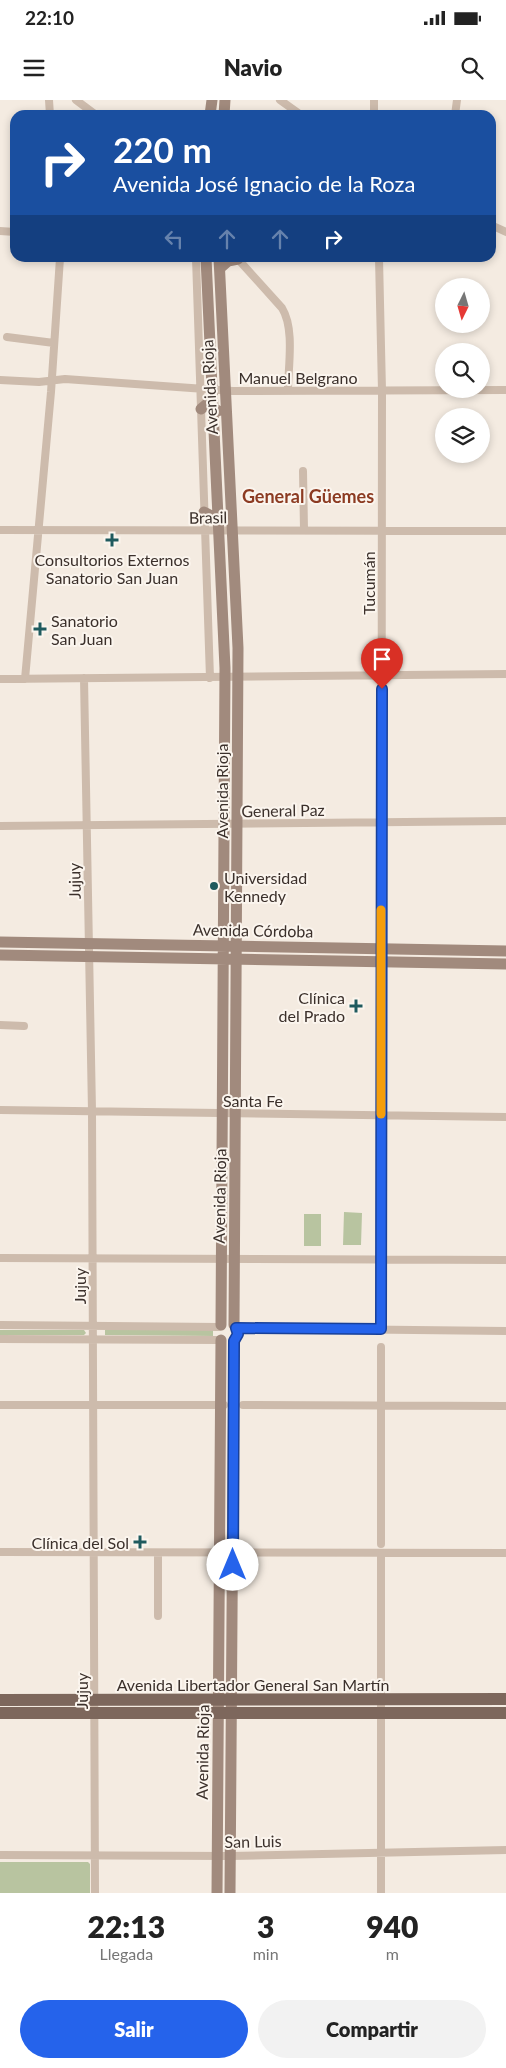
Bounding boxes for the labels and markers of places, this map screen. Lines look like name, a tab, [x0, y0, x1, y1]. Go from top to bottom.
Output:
marker: Consultorios Externos Sanatorio San Juan	[105, 533, 119, 547]
place label: Consultorios Externos Sanatorio San Juan	[35, 550, 189, 587]
place label: Sanatorio San Juan	[51, 611, 118, 648]
marker: Sanatorio San Juan	[33, 622, 47, 636]
pin	[361, 638, 403, 689]
place label: Universidad Kennedy	[224, 868, 307, 905]
marker: Universidad Kennedy	[208, 880, 220, 892]
place label: Clínica del Prado	[279, 988, 345, 1025]
marker: Clínica del Prado	[349, 999, 363, 1013]
place label: Clínica del Sol	[31, 1533, 129, 1552]
marker: Clínica del Sol	[133, 1535, 147, 1549]

